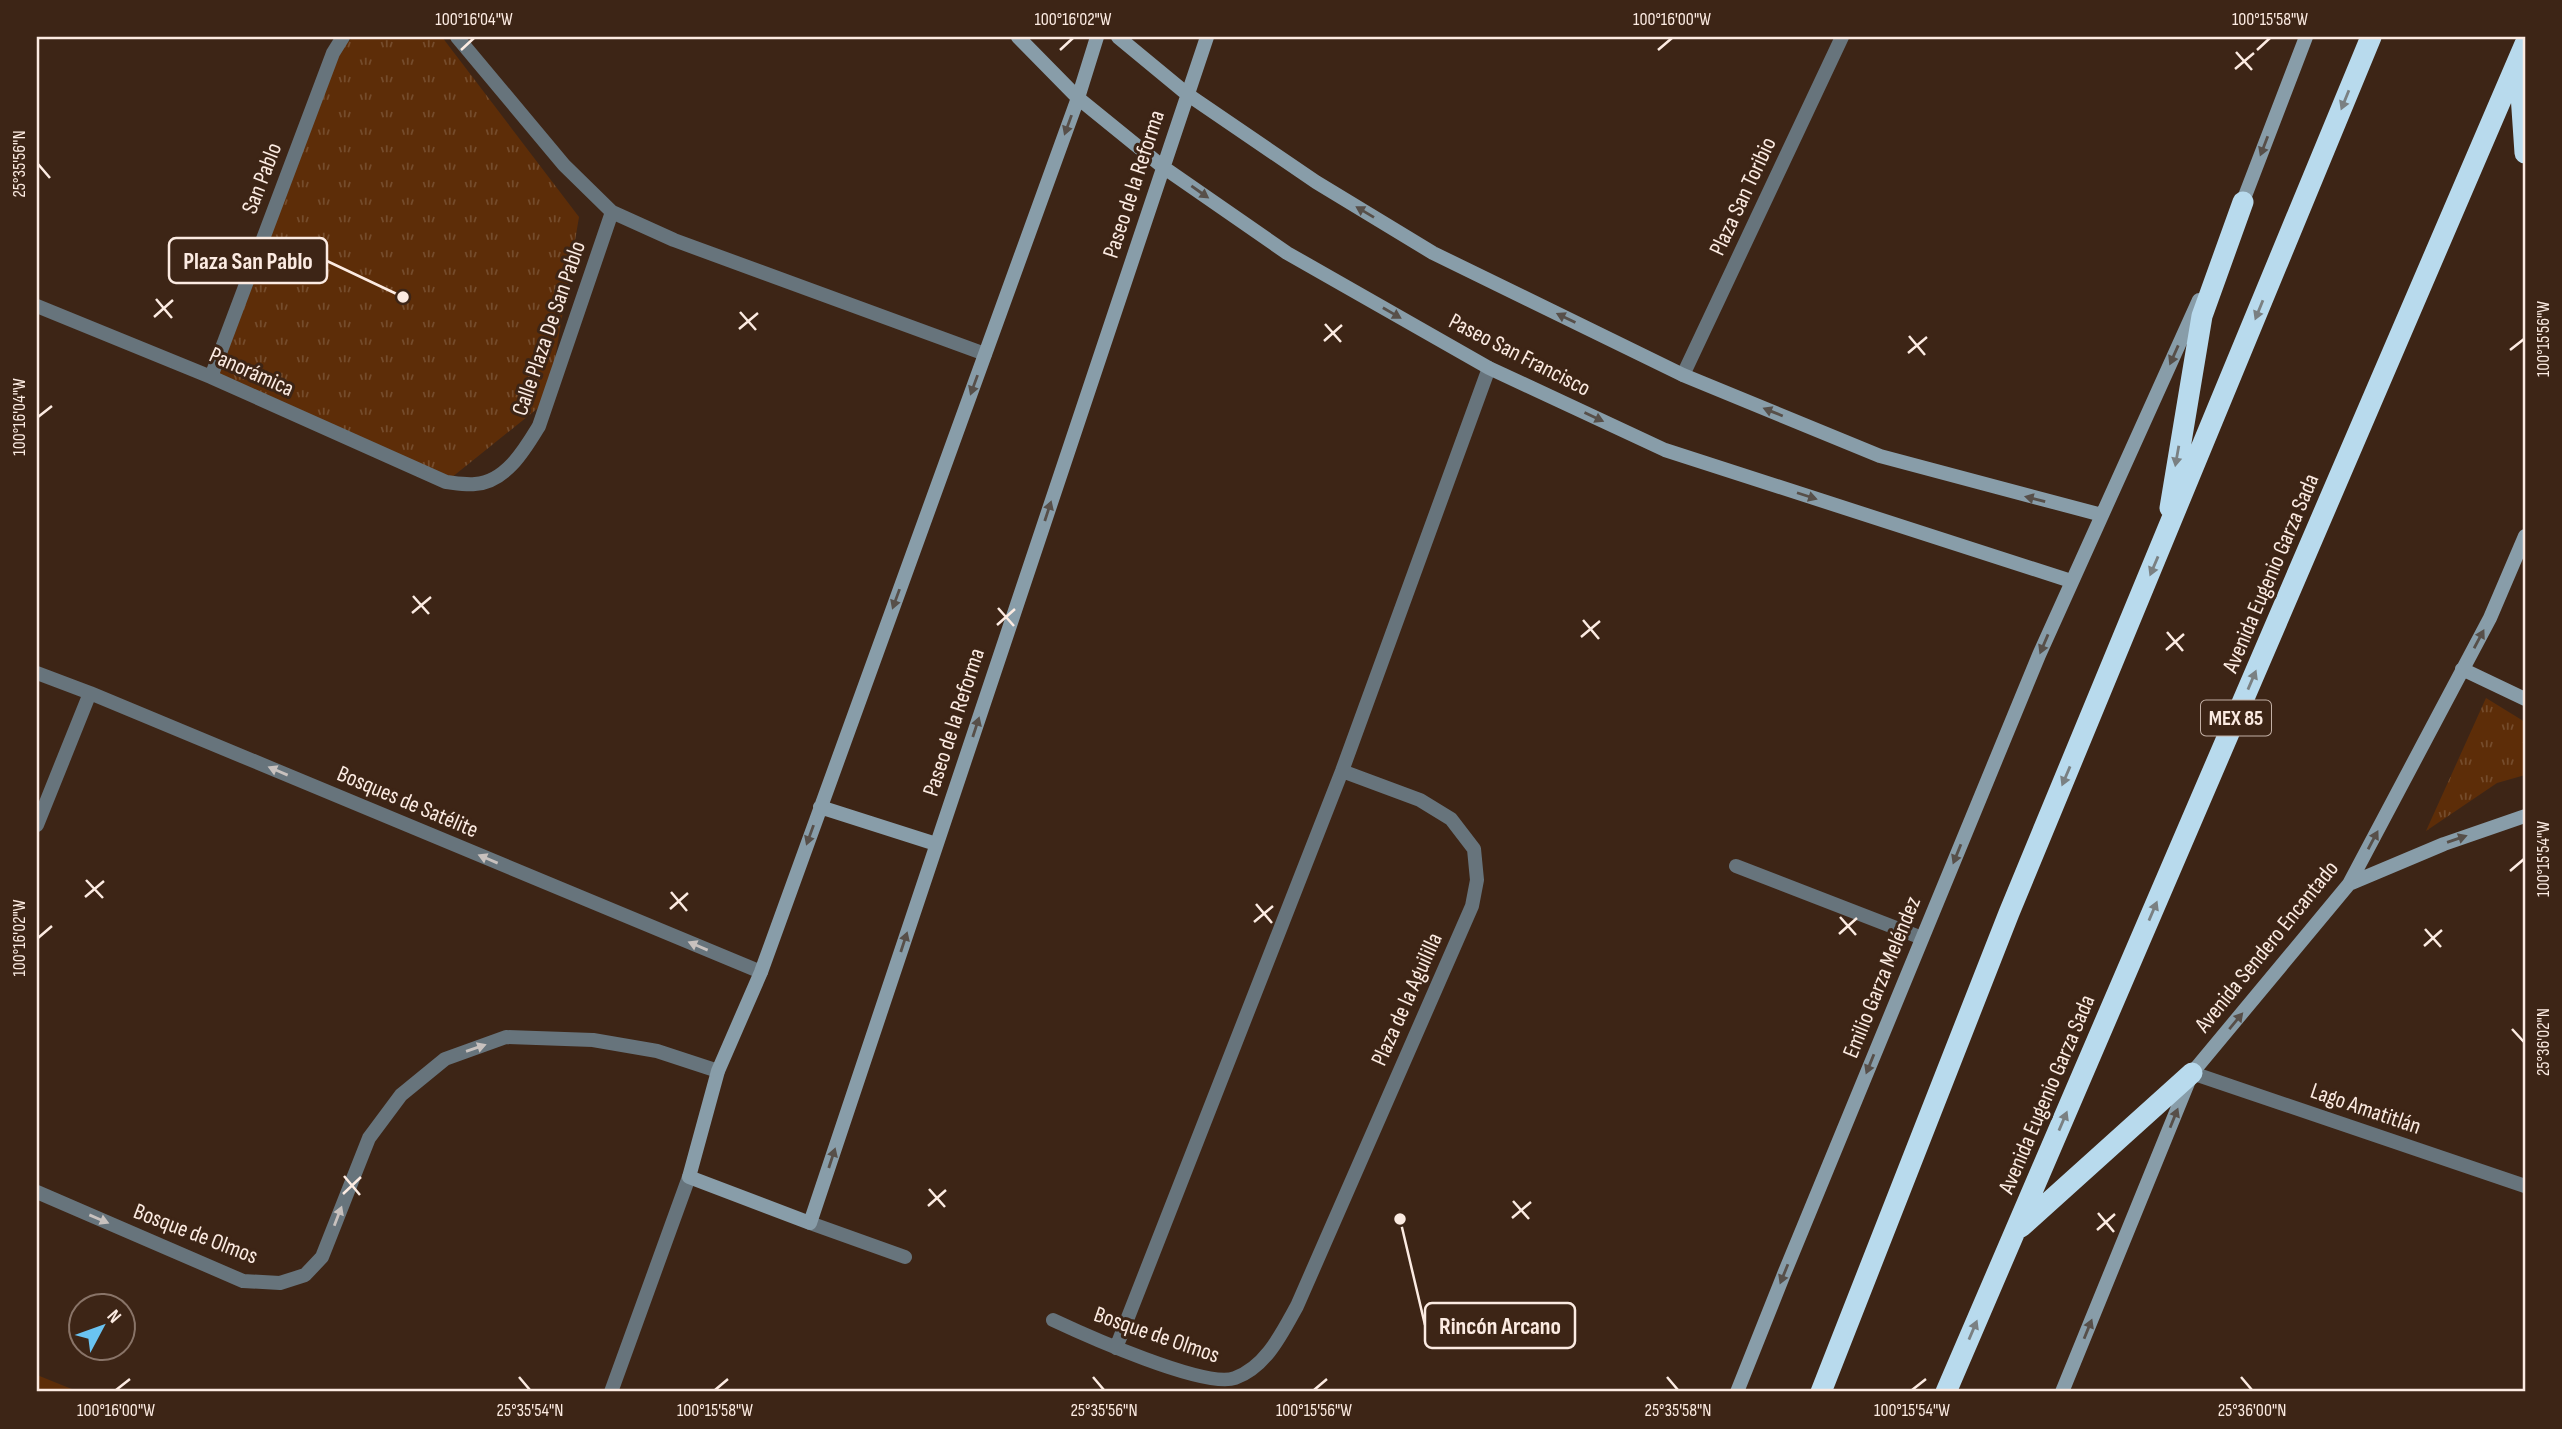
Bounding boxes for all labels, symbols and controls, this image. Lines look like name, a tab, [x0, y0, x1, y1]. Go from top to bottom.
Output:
text: 100°16'04"W	[435, 9, 513, 30]
text: 100°16'02"W	[1034, 9, 1112, 30]
text: 100°16'00"W	[1633, 9, 1711, 30]
text: 100°15'58"W	[2232, 9, 2308, 30]
one-way arrow	[2339, 90, 2351, 110]
street label: Paseo de la Reforma	[1097, 107, 1171, 262]
one-way arrow	[1062, 114, 1073, 135]
text: 25°35'56"N	[9, 130, 30, 198]
street label: Plaza San Toribio	[1703, 133, 1783, 260]
one-way arrow	[2259, 136, 2270, 157]
street label: San Pablo	[236, 139, 288, 218]
one-way arrow	[1190, 186, 1210, 199]
one-way arrow	[1356, 205, 1375, 218]
street label: Calle Plaza De San Pablo	[506, 237, 592, 419]
callout: Plaza San Pablo	[169, 238, 327, 283]
text: Plaza San Pablo	[183, 247, 313, 276]
one-way arrow	[2253, 300, 2264, 321]
text: 100°15'56"W	[2533, 301, 2554, 377]
one-way arrow	[1383, 307, 1402, 319]
street label: Paseo San Francisco	[1444, 307, 1595, 403]
one-way arrow	[1556, 312, 1576, 324]
street label: Panorámica	[205, 341, 298, 403]
one-way arrow	[2168, 345, 2180, 365]
one-way arrow	[968, 374, 979, 395]
text: 100°16'04"W	[9, 378, 30, 456]
one-way arrow	[1763, 406, 1784, 417]
one-way arrow	[1584, 412, 1605, 423]
one-way arrow	[2171, 446, 2182, 468]
street label: Avenida Eugenio Garza Sada	[2216, 470, 2325, 678]
one-way arrow	[1797, 491, 1818, 502]
one-way arrow	[2024, 493, 2046, 504]
one-way arrow	[1043, 500, 1054, 521]
one-way arrow	[2148, 556, 2159, 577]
one-way arrow	[890, 588, 901, 609]
one-way arrow	[2472, 628, 2484, 648]
one-way arrow	[2038, 633, 2049, 654]
street label: Paseo de la Reforma	[917, 645, 991, 800]
one-way arrow	[2246, 670, 2258, 690]
road number: MEX 85	[2201, 700, 2271, 736]
one-way arrow	[971, 716, 981, 737]
street label: Bosques de Satélite	[333, 760, 482, 844]
one-way arrow	[267, 765, 288, 776]
one-way arrow	[2061, 766, 2072, 787]
text: 100°15'54"W	[2533, 821, 2554, 897]
one-way arrow	[804, 825, 815, 846]
one-way arrow	[2367, 830, 2378, 850]
one-way arrow	[2447, 833, 2468, 844]
one-way arrow	[1951, 843, 1962, 864]
one-way arrow	[477, 853, 498, 864]
street label: Avenida Sendero Encantado	[2188, 855, 2345, 1039]
street label: Emilio Garza Meléndez	[1837, 893, 1927, 1062]
text: 100°16'02"W	[9, 899, 30, 977]
one-way arrow	[2147, 901, 2158, 922]
street label: Plaza de la Aguililla	[1365, 929, 1449, 1070]
one-way arrow	[899, 932, 909, 953]
one-way arrow	[687, 941, 708, 952]
street label: Avenida Eugenio Garza Sada	[1992, 991, 2101, 1199]
text: 25°36'02"N	[2533, 1008, 2554, 1076]
one-way arrow	[2228, 1012, 2243, 1029]
one-way arrow	[465, 1042, 486, 1053]
one-way arrow	[1864, 1054, 1876, 1074]
street label: Lago Amatitlán	[2307, 1077, 2425, 1141]
one-way arrow	[2168, 1108, 2179, 1129]
one-way arrow	[2058, 1110, 2069, 1131]
one-way arrow	[827, 1148, 837, 1169]
street label: Bosque de Olmos	[130, 1197, 262, 1270]
one-way arrow	[333, 1206, 344, 1227]
one-way arrow	[89, 1214, 110, 1225]
one-way arrow	[1778, 1264, 1789, 1285]
north arrow	[66, 1292, 136, 1362]
street label: Bosque de Olmos	[1090, 1300, 1223, 1369]
callout: Rincón Arcano	[1425, 1303, 1575, 1348]
text: N	[102, 1305, 126, 1328]
text: Rincón Arcano	[1439, 1312, 1561, 1341]
one-way arrow	[2082, 1318, 2093, 1339]
one-way arrow	[1968, 1319, 1979, 1340]
text: 100°16'00"W	[77, 1400, 155, 1421]
text: 25°35'54"N	[497, 1400, 563, 1421]
text: 100°15'58"W	[677, 1400, 753, 1421]
text: 25°35'56"N	[1070, 1400, 1138, 1421]
text: 100°15'56"W	[1276, 1400, 1352, 1421]
text: 25°35'58"N	[1644, 1400, 1712, 1421]
text: 100°15'54"W	[1874, 1400, 1950, 1421]
text: 25°36'00"N	[2218, 1400, 2286, 1421]

